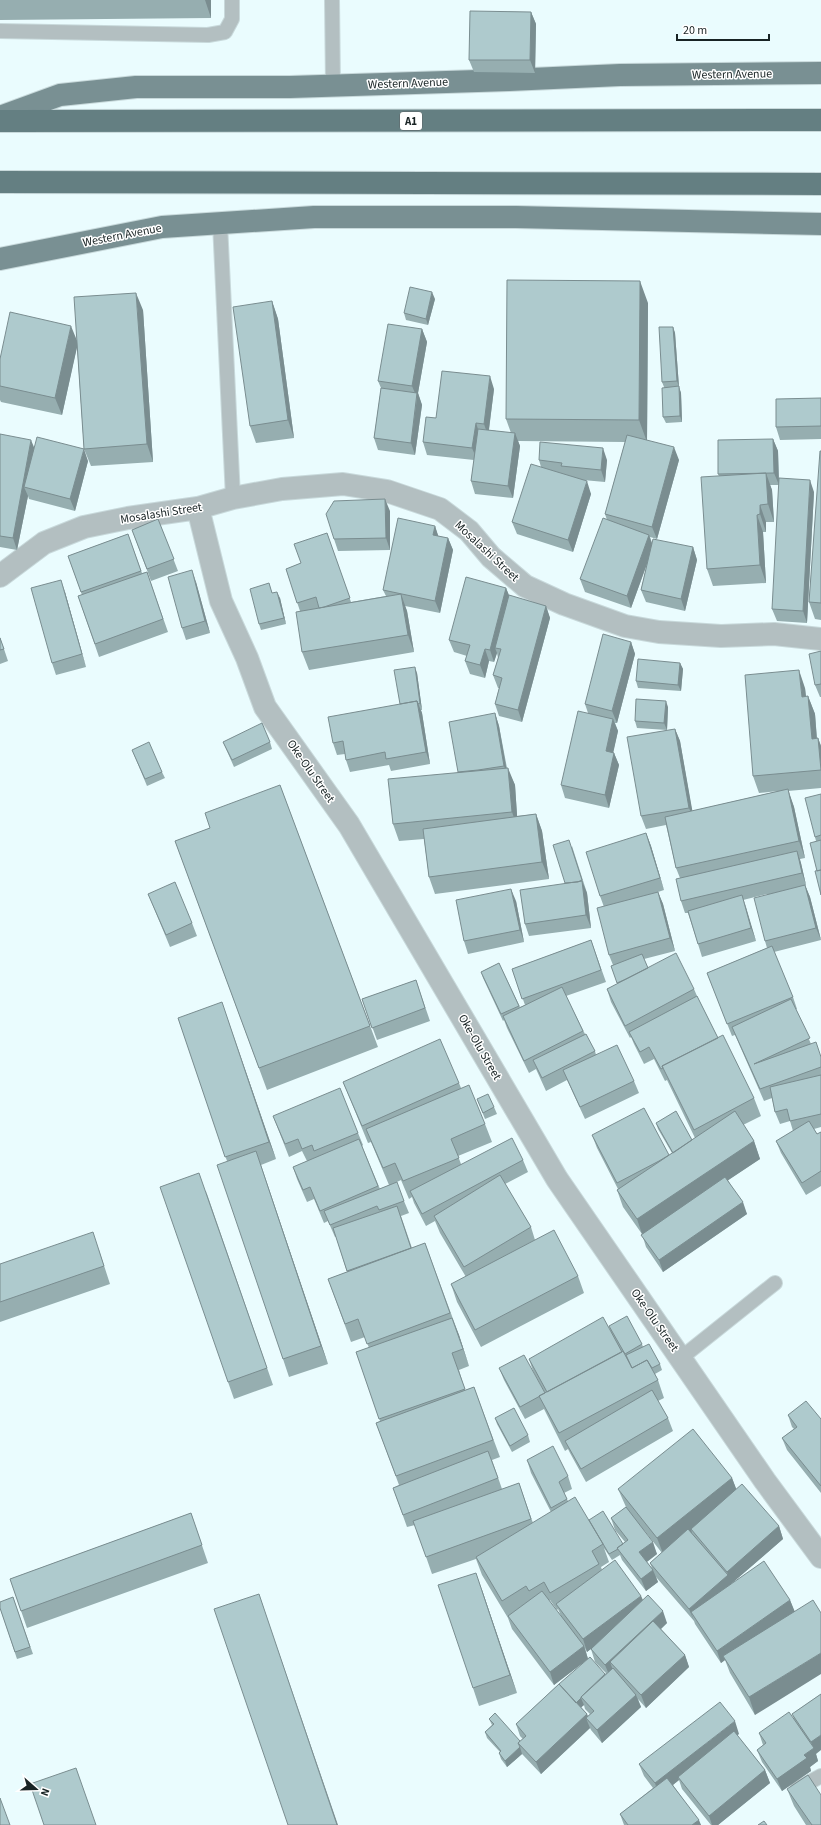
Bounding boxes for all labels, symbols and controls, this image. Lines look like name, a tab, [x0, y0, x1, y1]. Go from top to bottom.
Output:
scale bar	[677, 16, 769, 42]
text: 20 m	[683, 22, 707, 39]
street label: Western Avenue	[692, 65, 772, 84]
street label: Western Avenue	[368, 74, 448, 93]
road number: A1	[400, 112, 422, 130]
street label: Western Avenue	[81, 219, 163, 251]
street label: Mosalashi Street	[119, 499, 203, 528]
street label: Mosalashi Street	[451, 517, 523, 586]
street label: Oke-Olu Street	[283, 736, 339, 806]
street label: Oke-Olu Street	[454, 1011, 505, 1083]
street label: Oke-Olu Street	[627, 1285, 683, 1355]
north arrow	[16, 1769, 56, 1809]
text: N	[37, 1786, 53, 1798]

